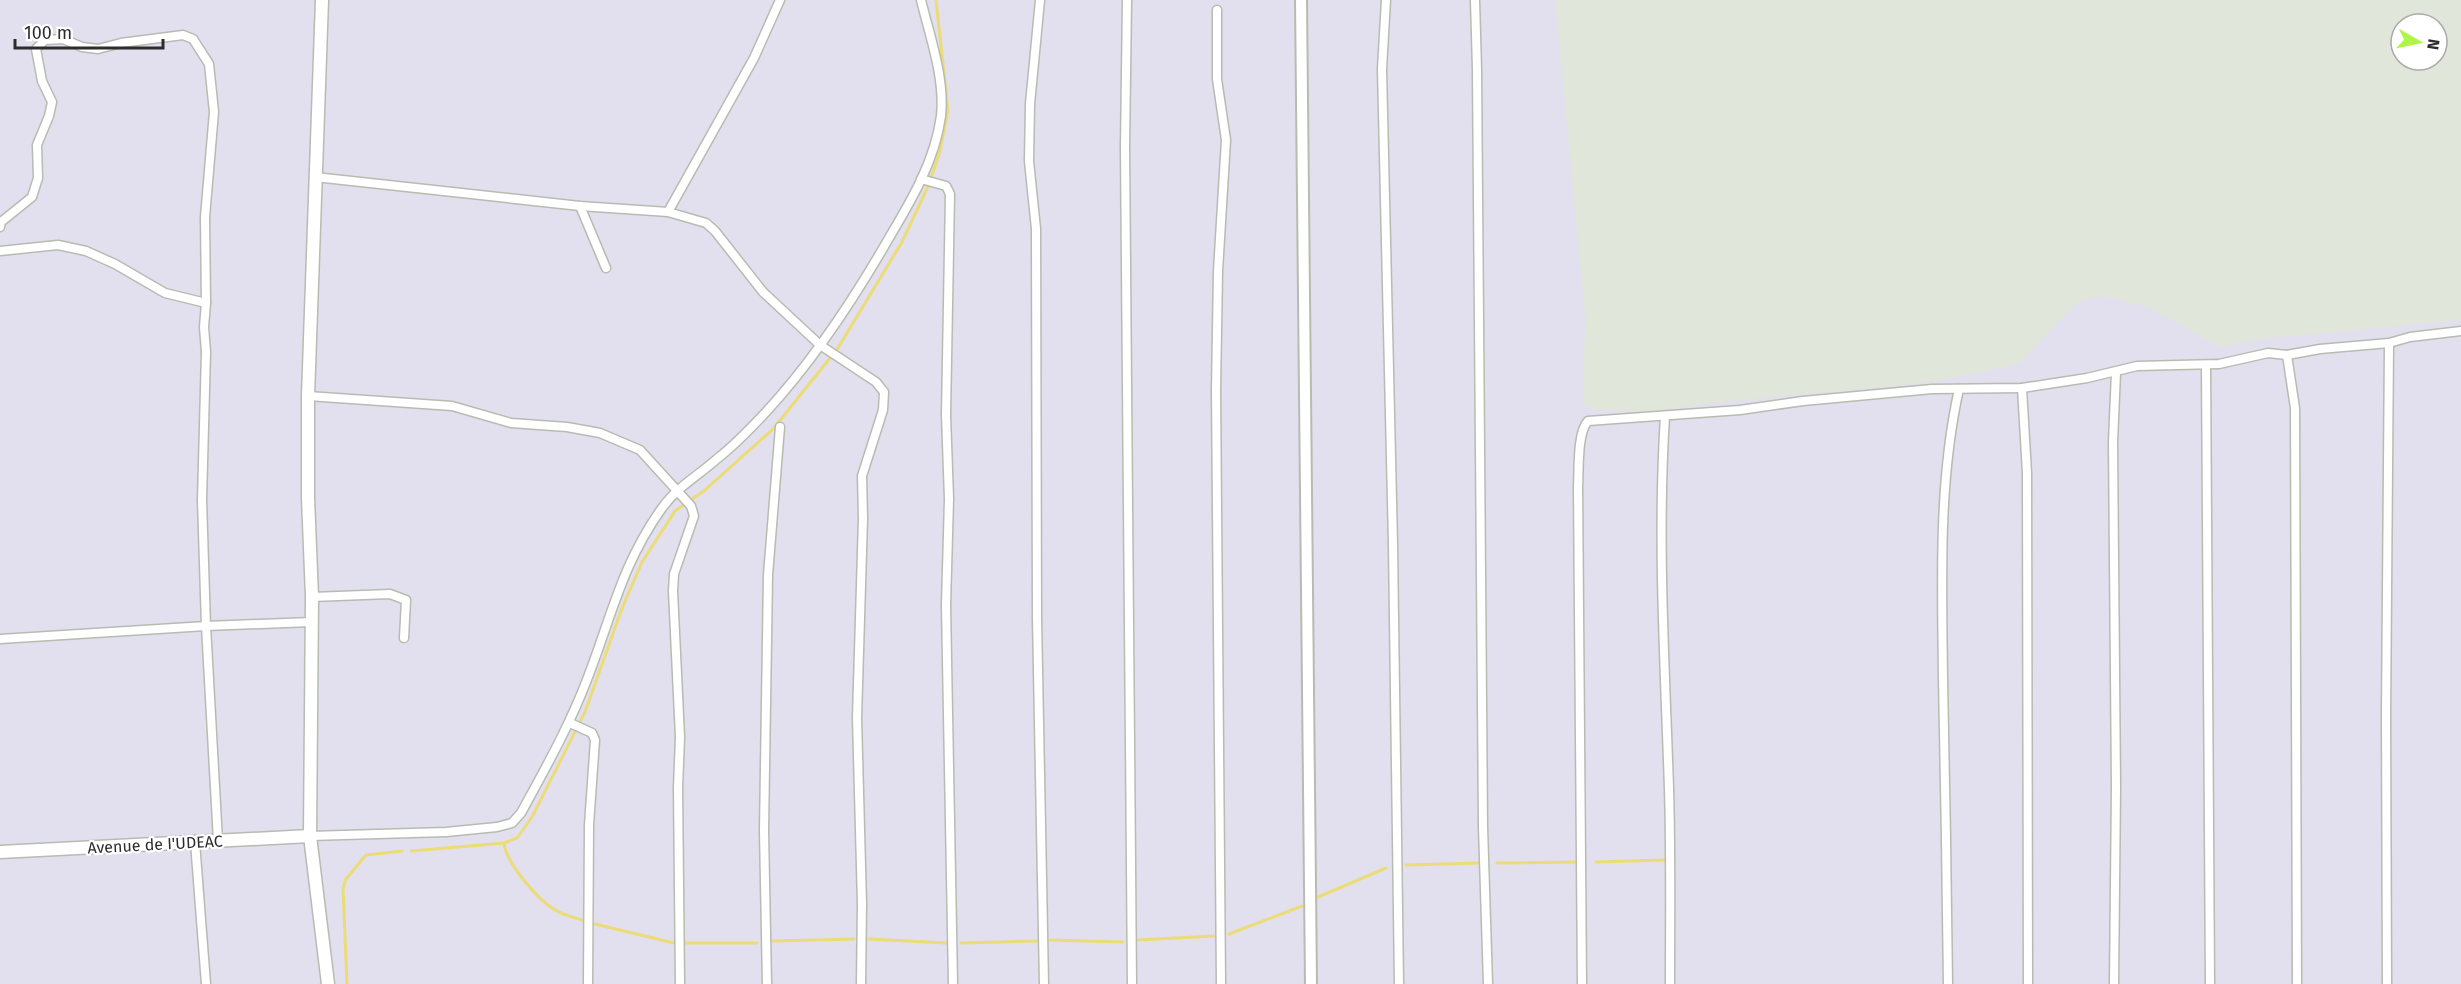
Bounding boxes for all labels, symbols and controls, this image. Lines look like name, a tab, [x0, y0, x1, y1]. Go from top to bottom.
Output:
scale bar	[15, 12, 164, 50]
north arrow	[2389, 12, 2449, 72]
text: 100 m	[24, 22, 72, 44]
text: N	[2423, 38, 2444, 51]
street label: Avenue de I'UDEAC	[87, 831, 223, 858]

